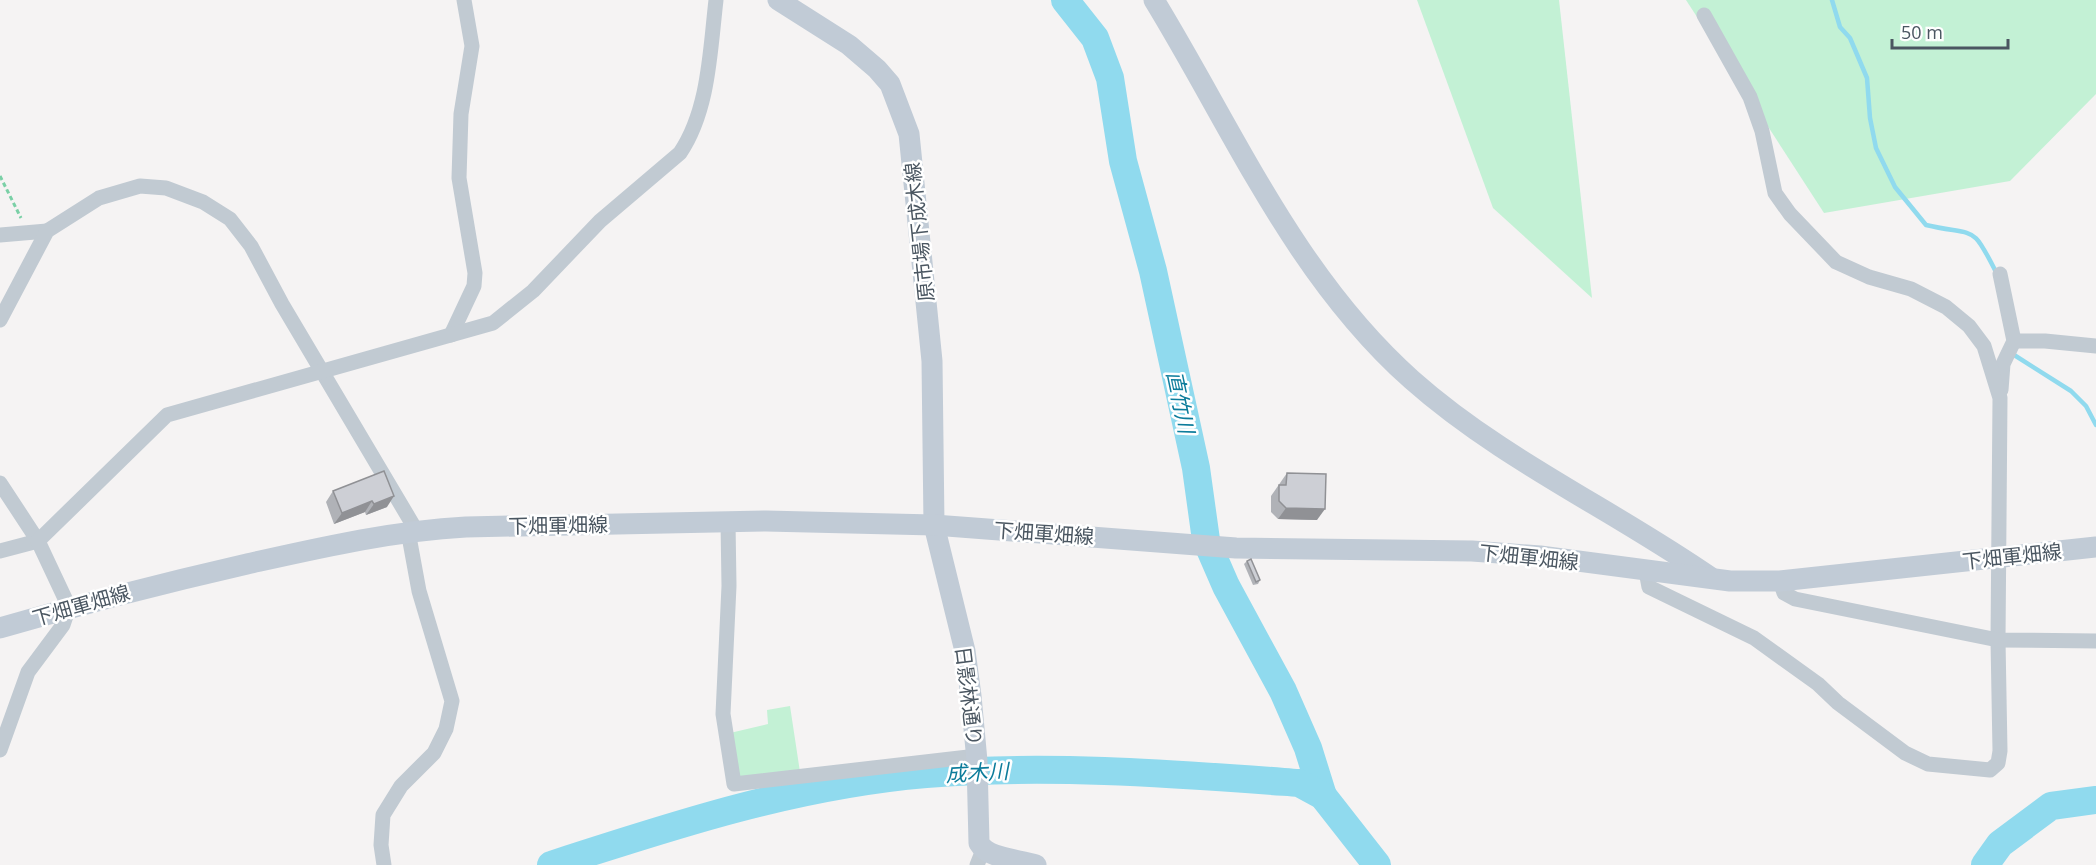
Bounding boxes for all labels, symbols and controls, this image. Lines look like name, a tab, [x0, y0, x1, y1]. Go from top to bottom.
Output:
scale bar	[1892, 12, 2008, 50]
text: 50 m	[1901, 20, 1943, 44]
street label: 原市場下成木線	[898, 161, 940, 303]
water label: 直竹川	[1161, 368, 1202, 438]
street label: 下畑軍畑線	[508, 511, 608, 539]
street label: 下畑軍畑線	[993, 516, 1095, 550]
street label: 下畑軍畑線	[1961, 537, 2063, 575]
street label: 下畑軍畑線	[1478, 538, 1580, 576]
street label: 下畑軍畑線	[29, 578, 133, 632]
street label: 日影林通り	[950, 645, 988, 747]
water label: 成木川	[945, 756, 1011, 788]

